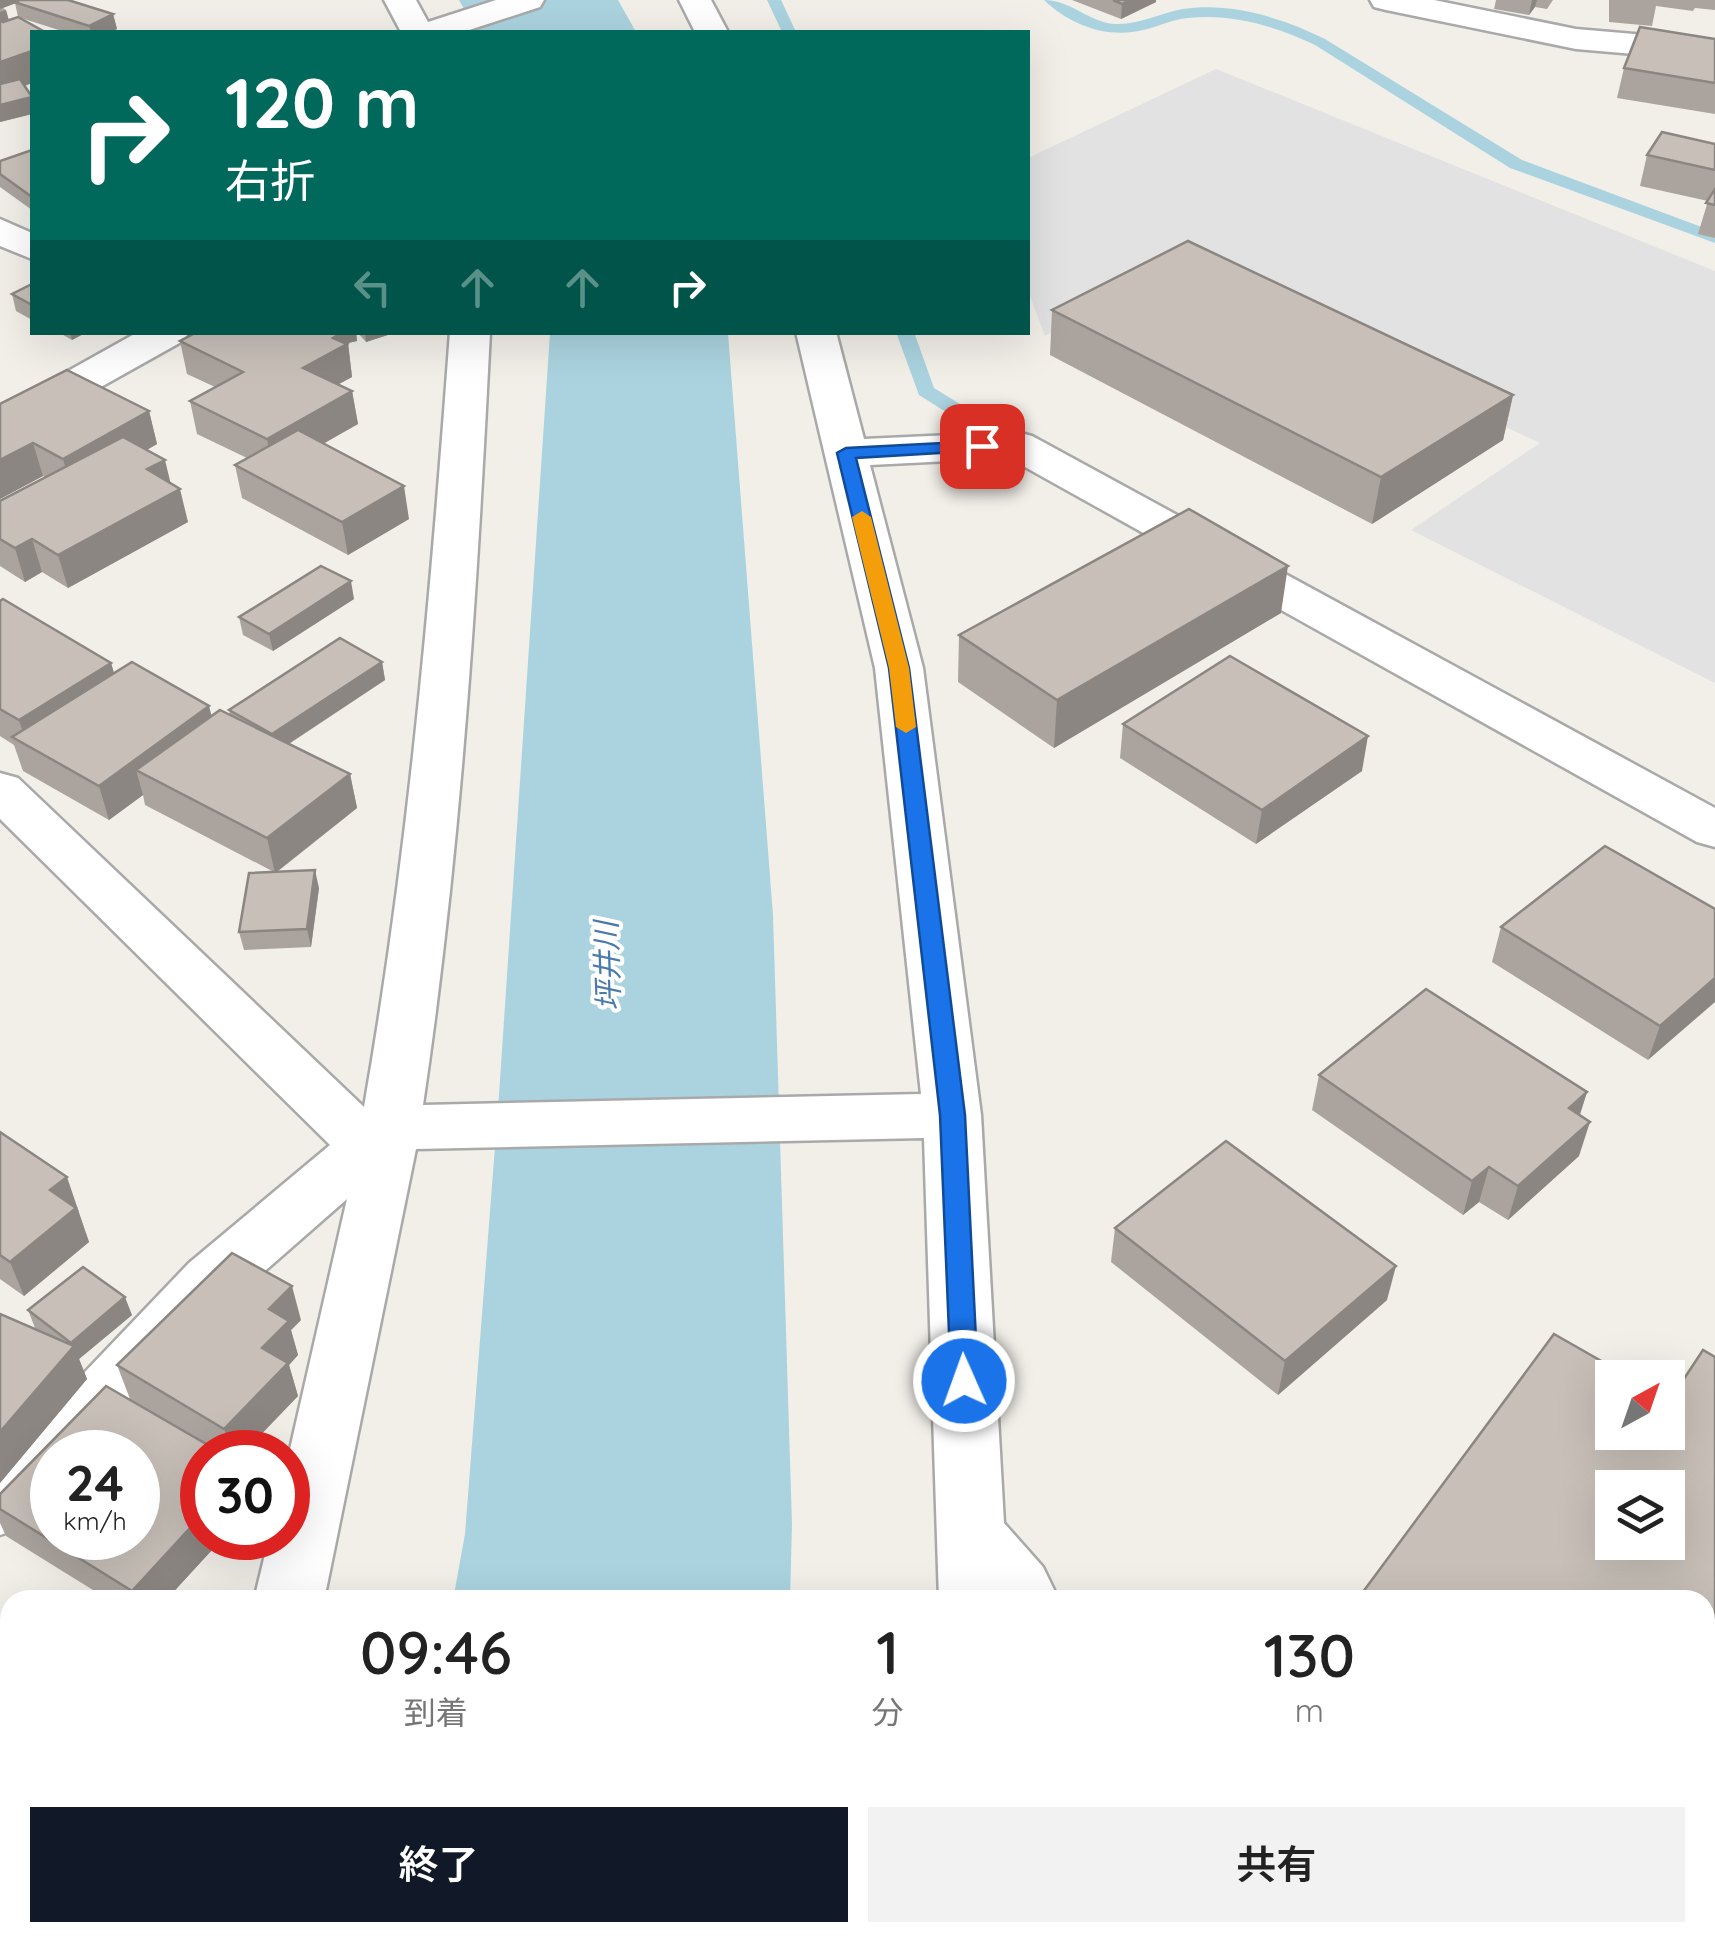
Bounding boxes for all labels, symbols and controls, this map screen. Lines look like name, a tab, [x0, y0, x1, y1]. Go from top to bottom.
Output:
text: 120 m	[225, 58, 419, 146]
icon: right	[60, 70, 190, 200]
text: 右折	[225, 152, 315, 208]
icon: left	[345, 260, 400, 315]
icon: ahead	[450, 260, 505, 315]
icon: ahead	[555, 260, 610, 315]
icon: right	[660, 260, 715, 315]
pin	[940, 404, 1025, 489]
icon: arrive	[955, 419, 1010, 474]
water label: 坪井川	[586, 917, 628, 1012]
position arrow	[912, 1329, 1016, 1433]
north arrow	[1595, 1360, 1685, 1450]
map controls	[1595, 1360, 1685, 1560]
speed limit sign: 30	[180, 1430, 310, 1560]
text: 24	[66, 1451, 124, 1514]
button: layers	[1595, 1470, 1685, 1560]
text: km/h	[63, 1505, 127, 1536]
text: 09:46	[360, 1614, 512, 1689]
text: 1	[876, 1614, 899, 1689]
text: 130	[1264, 1617, 1355, 1692]
text: m	[1295, 1690, 1324, 1730]
text: 到着	[404, 1692, 468, 1732]
text: 分	[872, 1692, 904, 1732]
button: 終了	[30, 1807, 848, 1922]
button: 共有	[868, 1807, 1685, 1922]

